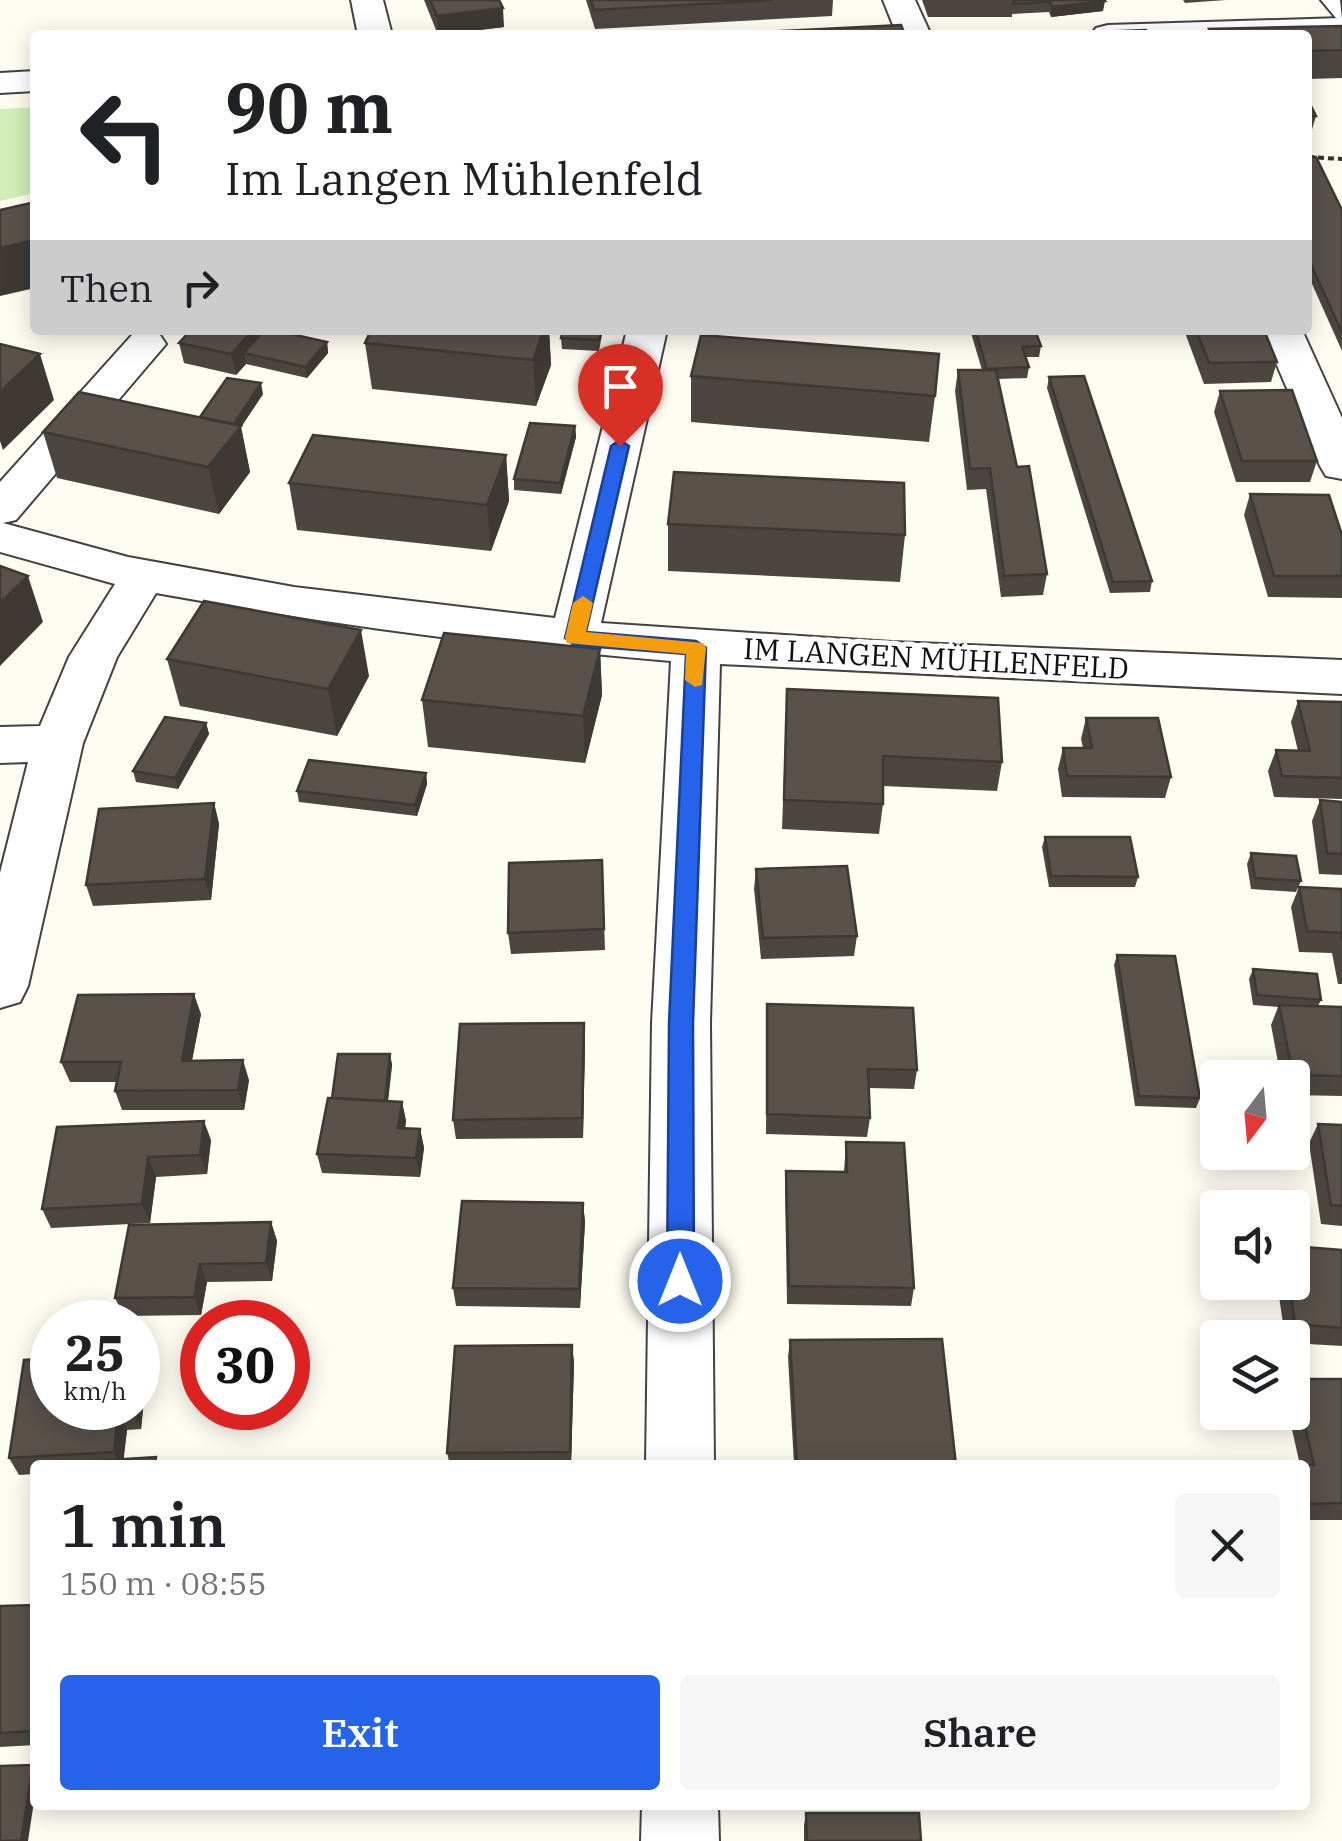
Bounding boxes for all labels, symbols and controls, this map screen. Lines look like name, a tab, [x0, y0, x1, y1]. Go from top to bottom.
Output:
text: 90 m	[225, 61, 393, 152]
icon: left	[60, 70, 190, 200]
text: Im Langen Mühlenfeld	[225, 149, 703, 207]
icon: right	[173, 260, 228, 315]
text: Then	[60, 263, 153, 312]
pin	[578, 344, 663, 447]
icon: arrive	[593, 359, 648, 414]
street label: IM LANGEN MÜHLENFELD	[742, 628, 1130, 687]
north arrow	[1200, 1060, 1310, 1170]
map controls	[1200, 1060, 1310, 1430]
button: sound	[1200, 1190, 1310, 1300]
position arrow	[628, 1229, 732, 1333]
speed limit sign: 30	[180, 1300, 310, 1430]
text: 25	[65, 1320, 125, 1385]
button: layers	[1200, 1320, 1310, 1430]
text: km/h	[63, 1374, 127, 1407]
text: 1 min	[60, 1485, 227, 1564]
button: close	[1175, 1493, 1280, 1598]
text: 150 m · 08:55	[60, 1562, 267, 1604]
button: Exit	[60, 1675, 660, 1790]
button: Share	[680, 1675, 1280, 1790]

